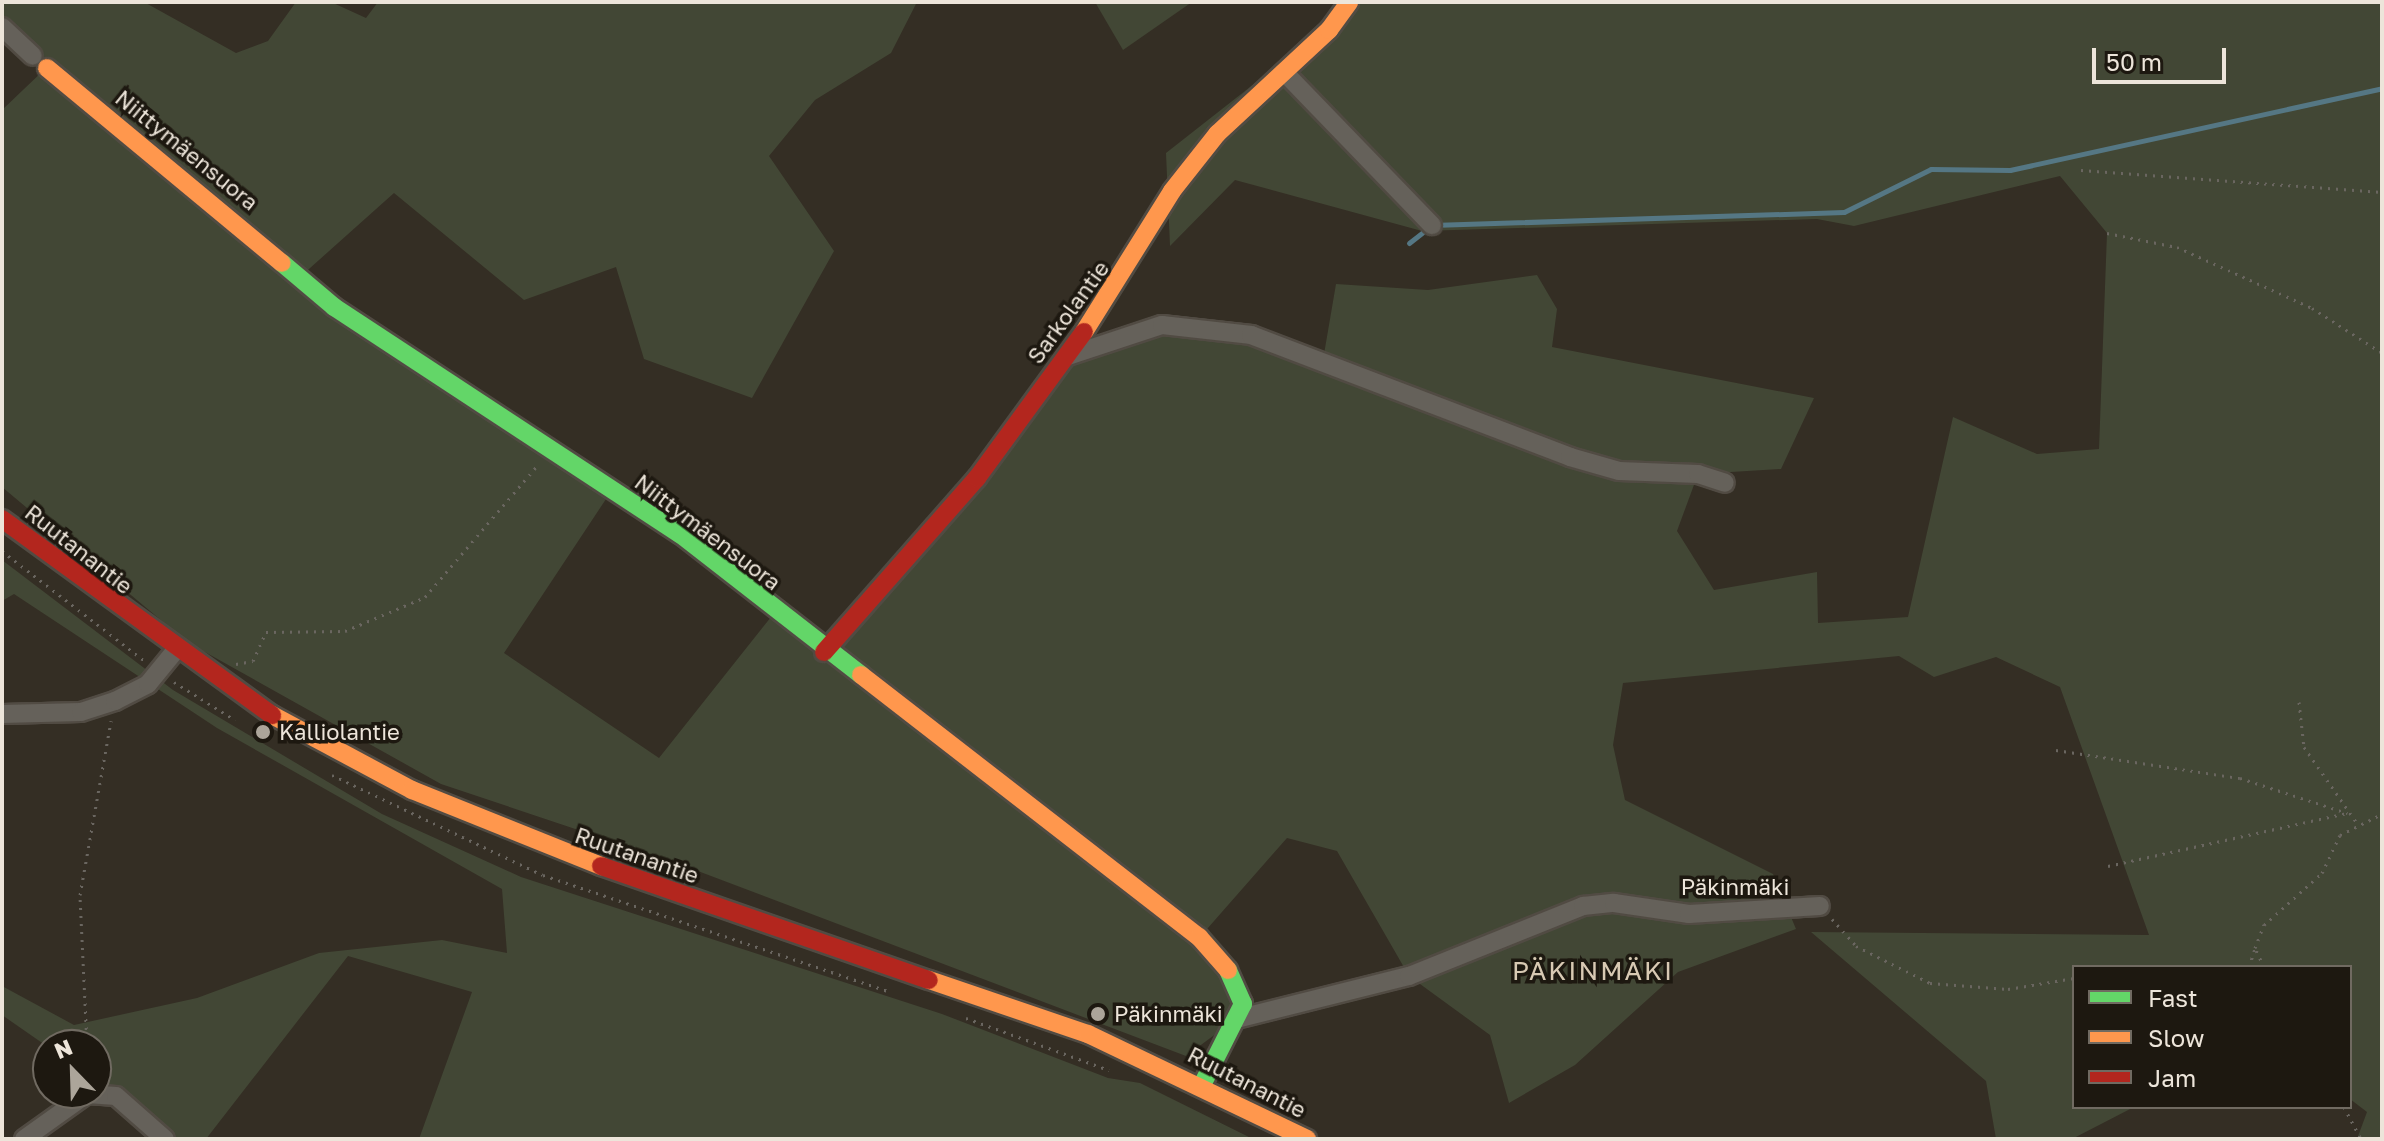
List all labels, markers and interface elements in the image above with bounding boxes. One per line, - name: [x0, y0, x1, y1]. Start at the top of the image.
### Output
- scale bar: [2096, 32, 2230, 82]
- text: 50 m: [2106, 47, 2162, 76]
- street label: Niittymäensuora: [110, 84, 264, 216]
- street label: Sarkolantie: [1022, 255, 1114, 369]
- street label: Niittymäensuora: [630, 469, 786, 595]
- street label: Ruutanantie: [20, 499, 138, 599]
- place label: Kalliolantie: [279, 719, 400, 745]
- marker: Kalliolantie: [254, 723, 272, 741]
- street label: Ruutanantie: [572, 822, 702, 888]
- street label: Päkinmäki: [1681, 874, 1789, 900]
- district label: PÄKINMÄKI: [1512, 955, 1674, 987]
- legend: [2072, 965, 2352, 1109]
- text: Fast: [2148, 983, 2198, 1012]
- place label: Päkinmäki: [1114, 1001, 1223, 1027]
- marker: Päkinmäki: [1089, 1005, 1107, 1023]
- text: Slow: [2148, 1023, 2204, 1052]
- north arrow: [32, 1029, 112, 1109]
- text: N: [50, 1033, 76, 1064]
- street label: Ruutanantie: [1183, 1041, 1311, 1123]
- text: Jam: [2148, 1063, 2196, 1092]

